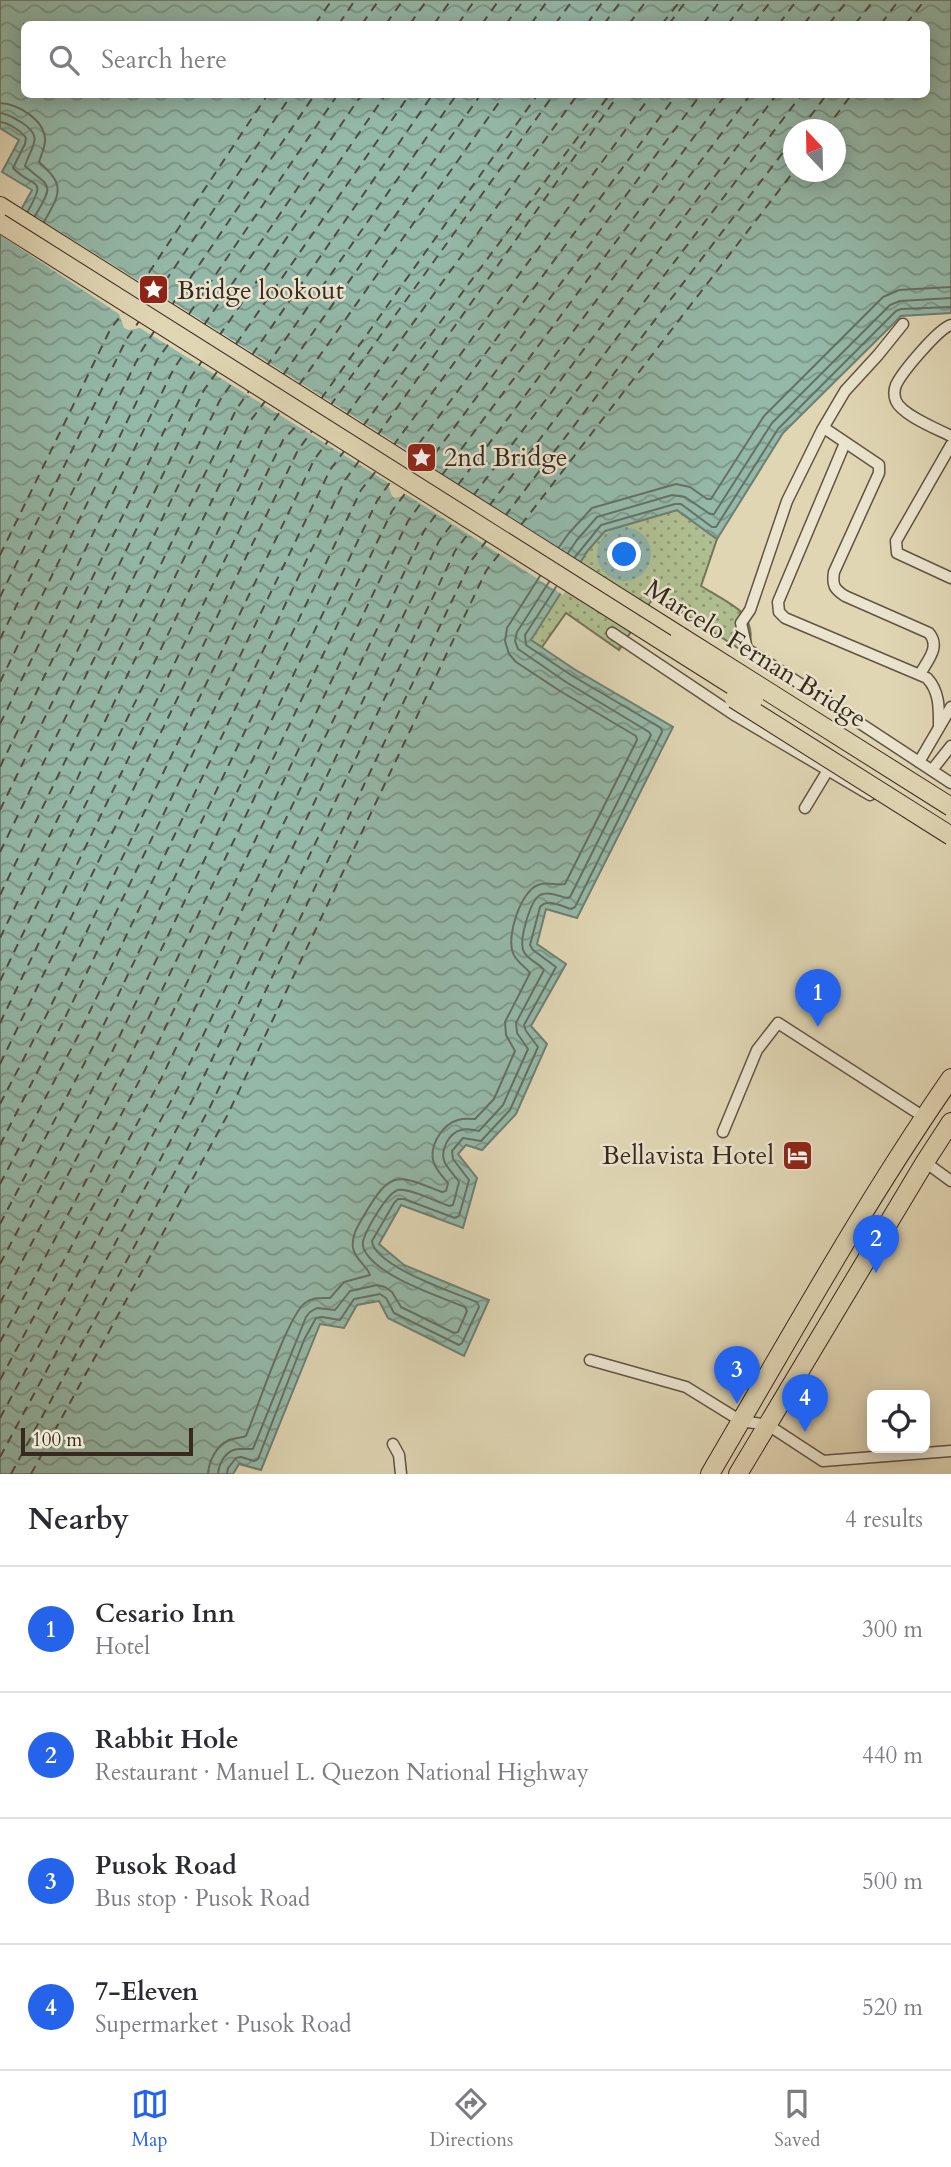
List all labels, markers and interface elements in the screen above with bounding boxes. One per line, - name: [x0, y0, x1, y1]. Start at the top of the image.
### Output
- search box: [21, 21, 930, 98]
- icon: search: [45, 41, 83, 79]
- text: Search here: [101, 42, 227, 77]
- north arrow: [783, 119, 846, 182]
- place icon: Bridge lookout: [137, 273, 171, 307]
- place label: Bridge lookout: [177, 273, 344, 308]
- place icon: 2nd Bridge: [404, 440, 438, 474]
- place label: 2nd Bridge: [444, 440, 568, 475]
- your location: [607, 537, 641, 571]
- street label: Marcelo Fernan Bridge: [638, 571, 873, 736]
- pin: 1: [795, 969, 841, 1027]
- place label: Bellavista Hotel: [602, 1138, 774, 1173]
- hotel icon: Bellavista Hotel: [780, 1138, 814, 1172]
- pin: 2: [853, 1215, 899, 1273]
- pin: 3: [714, 1346, 760, 1404]
- pin: 4: [782, 1374, 828, 1432]
- map controls: [867, 1390, 930, 1453]
- button: locate: [867, 1390, 930, 1453]
- scale bar: [21, 1425, 192, 1457]
- text: 100 m: [32, 1427, 82, 1453]
- text: Nearby: [28, 1499, 129, 1540]
- text: 4 results: [845, 1504, 923, 1535]
- text: Cesario Inn: [95, 1596, 235, 1631]
- text: 1: [45, 1614, 57, 1645]
- text: 300 m: [862, 1614, 923, 1645]
- text: Hotel: [95, 1631, 150, 1662]
- text: Rabbit Hole: [95, 1722, 239, 1757]
- text: 2: [45, 1740, 57, 1771]
- text: 440 m: [862, 1740, 923, 1771]
- text: Restaurant · Manuel L. Quezon National Highway: [95, 1757, 589, 1788]
- text: Pusok Road: [95, 1848, 237, 1883]
- text: 3: [45, 1866, 57, 1897]
- text: 500 m: [862, 1866, 923, 1897]
- text: Bus stop · Pusok Road: [95, 1883, 310, 1914]
- text: 7-Eleven: [95, 1974, 199, 2009]
- text: 4: [45, 1992, 57, 2023]
- text: 520 m: [862, 1992, 923, 2023]
- text: Supermarket · Pusok Road: [95, 2009, 352, 2040]
- tab: Map: [131, 2085, 169, 2153]
- tab: Directions: [430, 2085, 513, 2153]
- tab: Saved: [774, 2085, 820, 2153]

